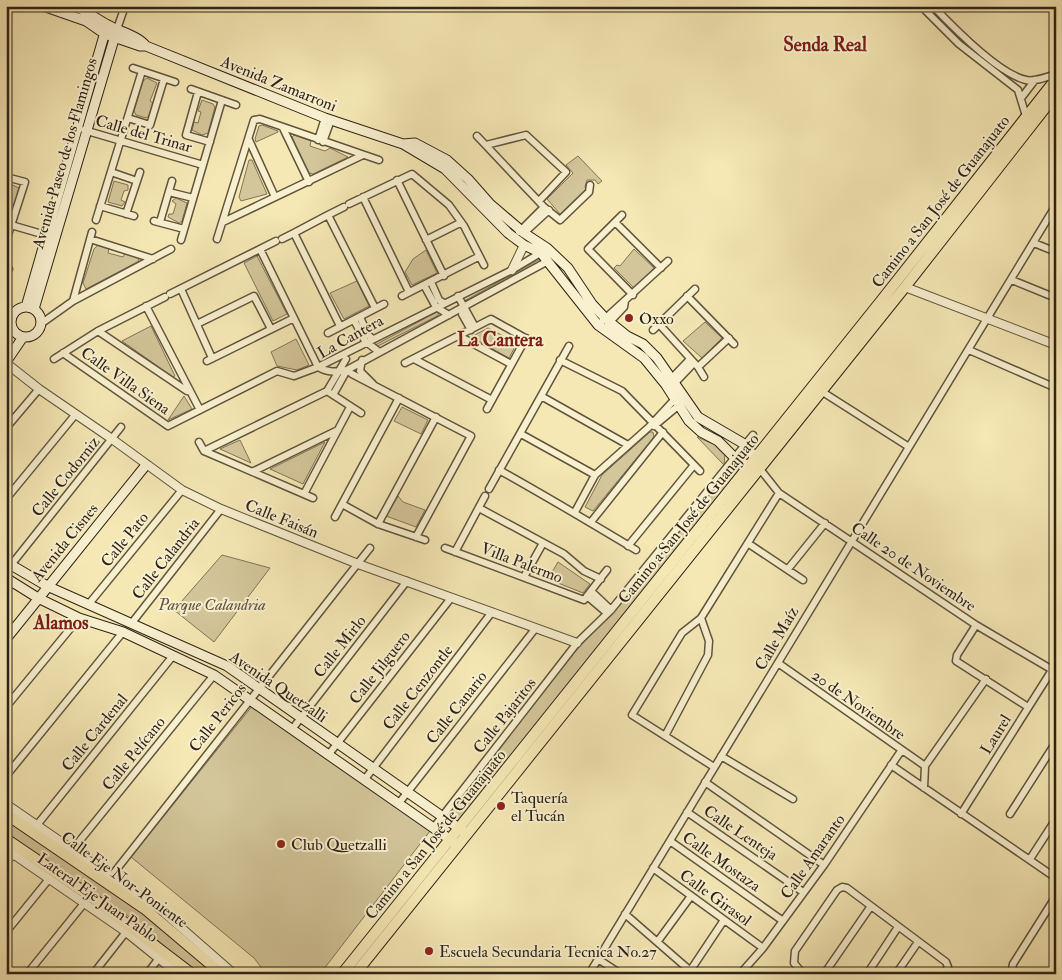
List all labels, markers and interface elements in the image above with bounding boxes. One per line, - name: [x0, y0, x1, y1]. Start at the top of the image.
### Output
- district label: Senda Real: [783, 33, 867, 57]
- street label: Avenida Zamarroni: [217, 51, 339, 116]
- street label: Avenida Paseo de los Flamingos: [28, 56, 102, 252]
- street label: Calle del Trinar: [93, 111, 194, 157]
- street label: Camino a San José de Guanajuato: [867, 111, 1015, 292]
- place label: Oxxo: [639, 309, 674, 329]
- street label: La Cantera: [314, 310, 387, 363]
- marker: Oxxo: [623, 312, 635, 324]
- district label: La Cantera: [457, 328, 544, 352]
- street label: Calle Villa Siena: [77, 343, 174, 419]
- street label: Camino a San José de Guanajuato: [614, 429, 765, 608]
- street label: Calle Codorniz: [27, 432, 104, 521]
- street label: Calle Faisán: [242, 495, 321, 543]
- street label: Avenida Cisnes: [26, 499, 103, 587]
- street label: Calle Pato: [97, 508, 153, 571]
- street label: Calle Calandria: [128, 513, 204, 603]
- street label: Calle 20 de Noviembre: [847, 518, 980, 616]
- street label: Villa Palermo: [478, 538, 566, 588]
- park label: Parque Calandria: [157, 595, 266, 615]
- street label: Calle Maíz: [751, 603, 803, 674]
- district label: Alamos: [32, 611, 89, 635]
- street label: Calle Mirlo: [309, 611, 371, 682]
- street label: Calle Jilguero: [345, 627, 416, 709]
- street label: Calle Cenzontle: [378, 641, 457, 734]
- street label: Avenida Quetzalli: [225, 646, 331, 727]
- street label: 20 de Noviembre: [808, 665, 909, 745]
- street label: Calle Canario: [422, 667, 492, 748]
- street label: Calle Pajaritos: [469, 674, 541, 758]
- street label: Calle Pericos: [185, 679, 251, 756]
- street label: Calle Cardenal: [57, 690, 132, 775]
- street label: Laurel: [976, 711, 1016, 758]
- street label: Calle Pelícano: [98, 712, 170, 795]
- street label: Camino a San José de Guanajuato: [361, 745, 512, 924]
- place label: Taquería el Tucán: [511, 788, 568, 826]
- marker: Taquería el Tucán: [495, 800, 507, 812]
- street label: Calle Lenteja: [700, 801, 782, 865]
- street label: Calle Amaranto: [776, 810, 850, 903]
- street label: Calle Eje Nor-Poniente: [57, 827, 192, 933]
- street label: Calle Mostaza: [678, 828, 765, 896]
- place label: Club Quetzalli: [291, 835, 387, 855]
- marker: Club Quetzalli: [275, 838, 287, 850]
- street label: Lateral Eje Juan Pablo: [33, 849, 162, 948]
- street label: Calle Girasol: [676, 865, 755, 931]
- place label: Escuela Secundaria Tecnica No.27: [439, 942, 657, 962]
- marker: Escuela Secundaria Tecnica No.27: [423, 945, 435, 957]

